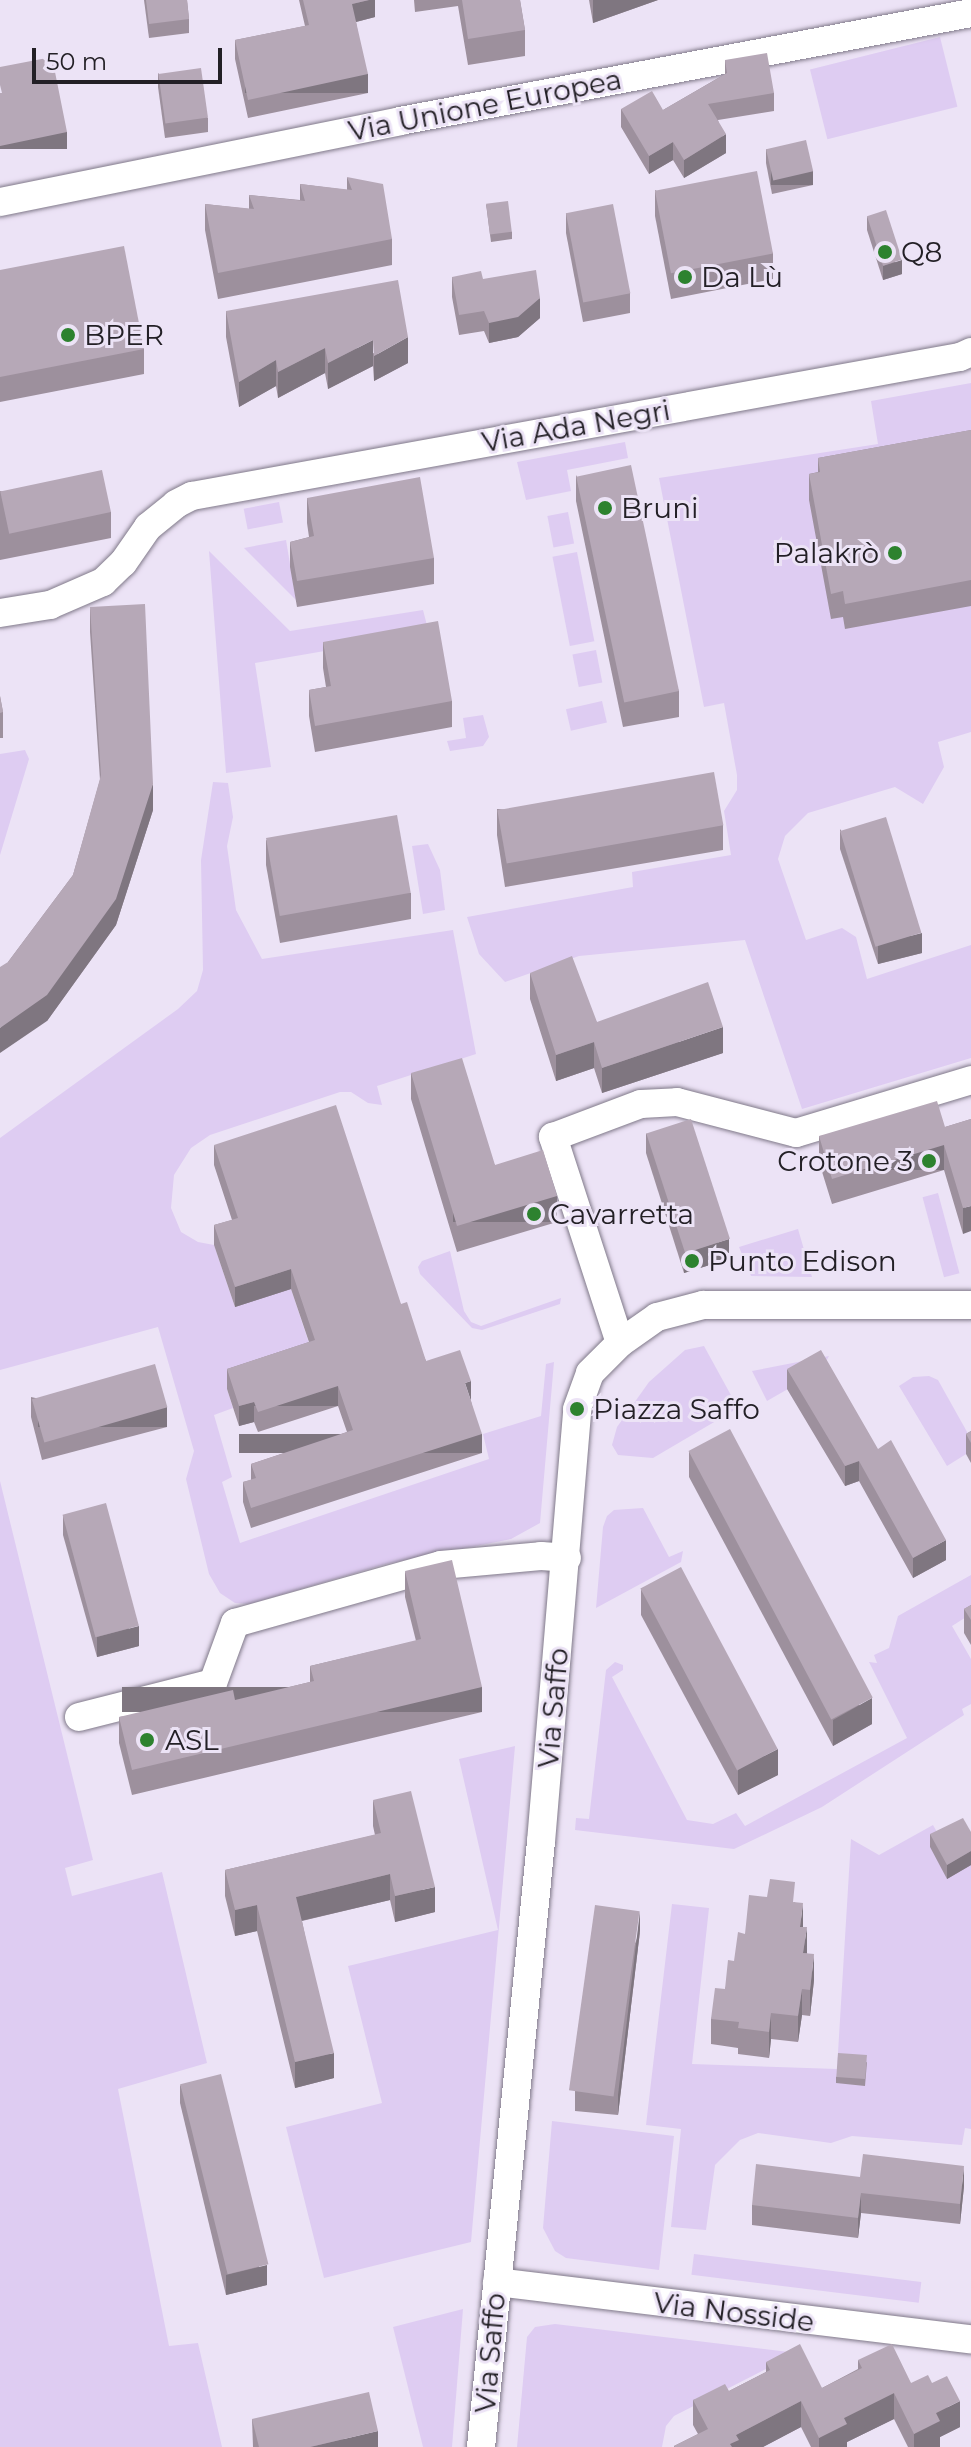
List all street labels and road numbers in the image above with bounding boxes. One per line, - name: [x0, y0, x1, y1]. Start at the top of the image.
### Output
- street label: Via Unione Europea: [346, 62, 624, 148]
- street label: Via Ada Negri: [479, 393, 673, 459]
- street label: Via Saffo: [531, 1646, 575, 1770]
- street label: Via Nosside: [652, 2285, 816, 2339]
- street label: Via Saffo: [468, 2291, 512, 2415]

